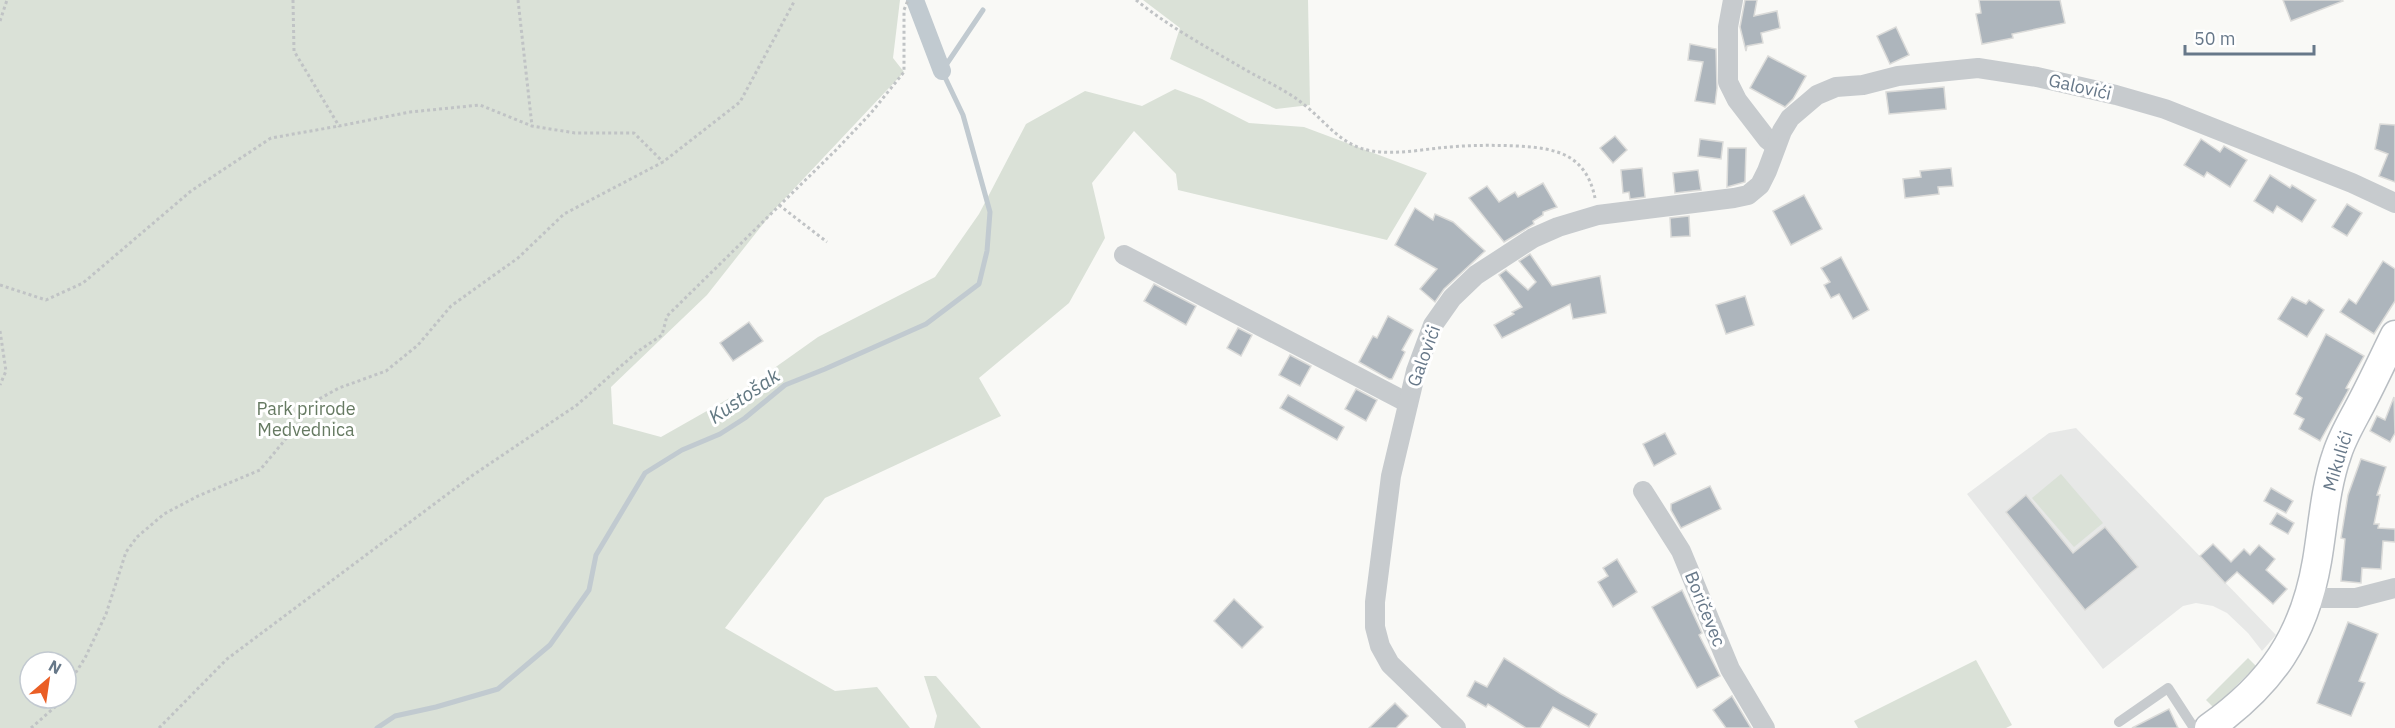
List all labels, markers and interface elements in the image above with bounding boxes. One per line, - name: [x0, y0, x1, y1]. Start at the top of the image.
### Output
- scale bar: [2185, 18, 2314, 56]
- text: 50 m: [2194, 27, 2236, 50]
- street label: Galovići: [2046, 68, 2114, 105]
- street label: Galovići: [1402, 322, 1445, 390]
- water label: Kustošak: [703, 361, 785, 429]
- park label: Park prirode Medvednica: [256, 397, 356, 441]
- street label: Mikulići: [2318, 428, 2358, 494]
- street label: Boričevec: [1680, 568, 1731, 650]
- north arrow: [18, 650, 78, 710]
- text: N: [45, 655, 65, 678]

